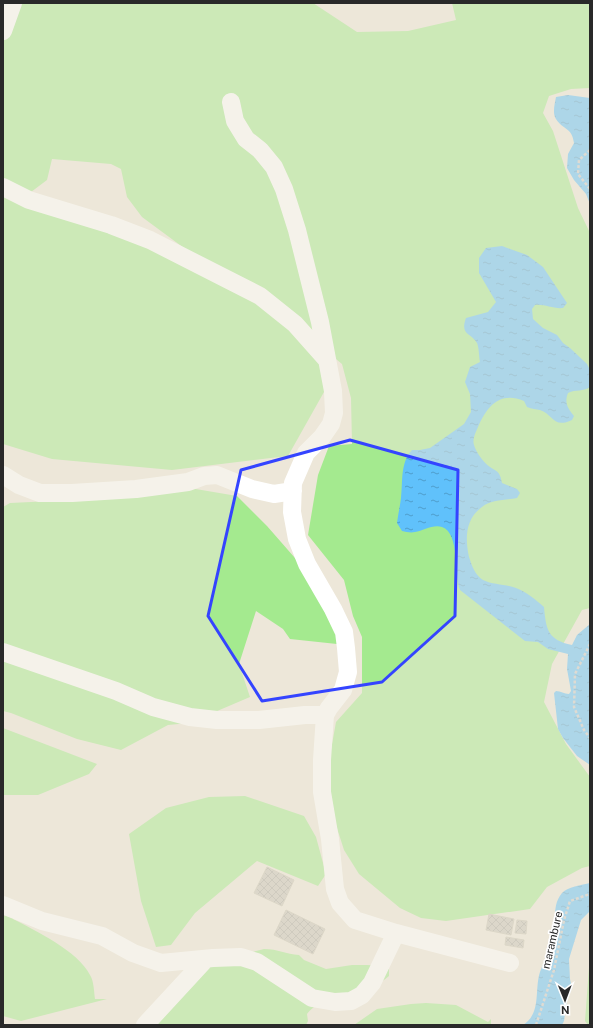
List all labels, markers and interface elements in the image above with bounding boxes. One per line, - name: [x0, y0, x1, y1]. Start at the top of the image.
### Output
- street label: marambure: [540, 910, 564, 970]
- north arrow: [545, 980, 585, 1020]
- text: N: [561, 1004, 570, 1016]

